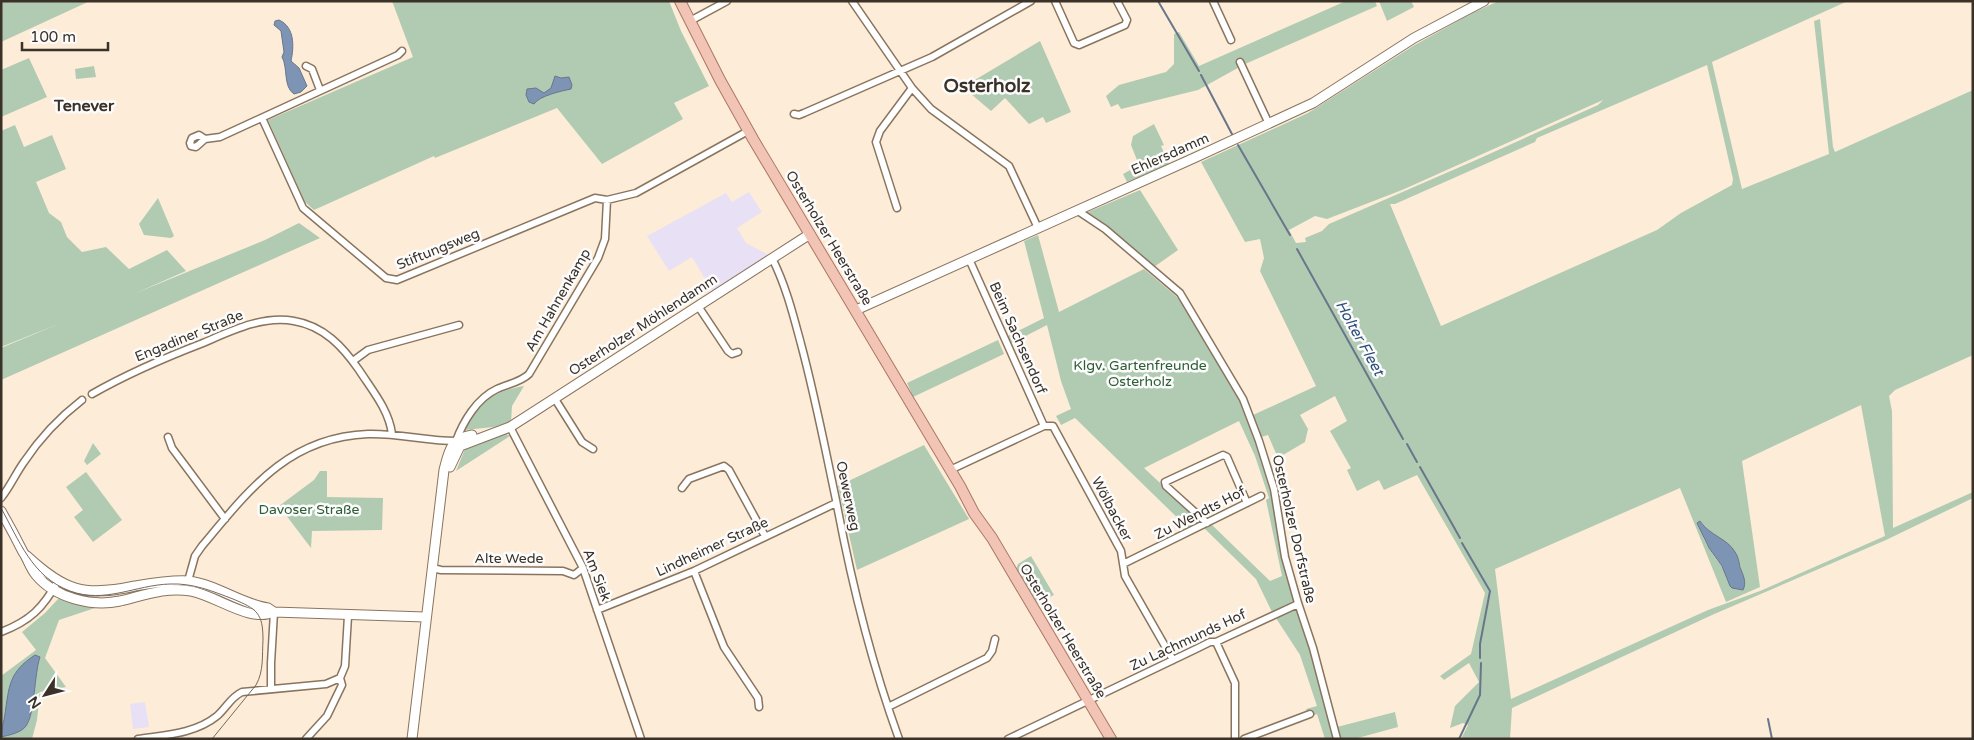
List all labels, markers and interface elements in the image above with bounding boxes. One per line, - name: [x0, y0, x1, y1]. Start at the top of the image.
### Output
- scale bar: [22, 20, 109, 52]
- text: 100 m: [30, 28, 76, 46]
- district label: Osterholz: [944, 75, 1031, 97]
- district label: Tenever: [53, 96, 115, 116]
- street label: Ehlersdamm: [1128, 129, 1212, 179]
- street label: Osterholzer Heerstraße: [782, 168, 876, 309]
- street label: Stiftungsweg: [394, 225, 482, 273]
- street label: Am Hahnenkamp: [522, 245, 594, 354]
- street label: Osterholzer Möhlendamm: [566, 271, 720, 379]
- street label: Beim Sachsendorf: [986, 279, 1051, 397]
- water label: Holter Fleet: [1332, 297, 1389, 381]
- street label: Engadiner Straße: [132, 307, 246, 365]
- park label: Klgv. Gartenfreunde Osterholz: [1073, 357, 1207, 390]
- street label: Osterholzer Dorfstraße: [1269, 453, 1319, 605]
- street label: Oewerweg: [832, 460, 864, 532]
- street label: Wölbacker: [1088, 474, 1136, 545]
- street label: Zu Wendts Hof: [1152, 482, 1249, 543]
- park label: Davoser Straße: [259, 501, 360, 518]
- street label: Lindheimer Straße: [653, 513, 771, 580]
- street label: Am Siek: [579, 547, 615, 604]
- street label: Alte Wede: [475, 550, 544, 567]
- street label: Osterholzer Heerstraße: [1016, 561, 1110, 702]
- street label: Zu Lachmunds Hof: [1127, 605, 1249, 674]
- north arrow: [20, 670, 70, 720]
- text: N: [25, 693, 45, 712]

